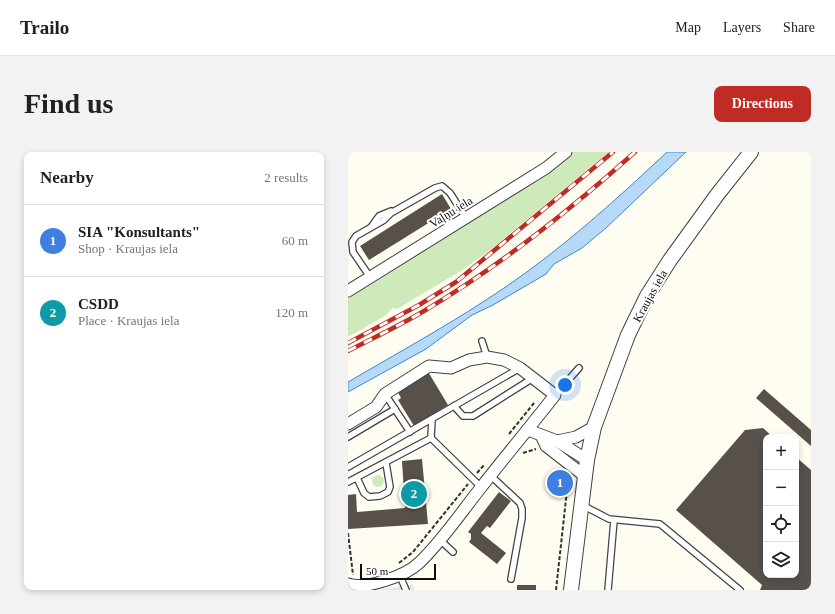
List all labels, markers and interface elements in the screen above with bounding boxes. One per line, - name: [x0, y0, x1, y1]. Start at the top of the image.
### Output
- text: Trailo: [20, 17, 69, 38]
- text: Map: [675, 20, 701, 35]
- text: Layers: [723, 20, 761, 35]
- text: Share: [783, 20, 815, 35]
- button: Directions: [714, 86, 811, 122]
- text: Find us: [24, 88, 114, 119]
- text: Nearby: [40, 168, 94, 187]
- text: 2 results: [264, 170, 308, 185]
- street label: Vaļņu iela: [427, 193, 476, 231]
- text: SIA "Konsultants": [78, 224, 200, 240]
- text: 1: [50, 233, 56, 248]
- text: 60 m: [282, 233, 308, 248]
- text: Shop · Kraujas iela: [78, 241, 178, 256]
- street label: Kraujas iela: [630, 267, 670, 325]
- text: CSDD: [78, 296, 119, 312]
- text: 2: [50, 305, 56, 320]
- text: 120 m: [275, 305, 308, 320]
- text: Place · Kraujas iela: [78, 313, 179, 328]
- your location: [555, 375, 575, 395]
- map controls: [763, 434, 799, 578]
- button: +: [763, 434, 799, 470]
- pin: 1: [547, 468, 573, 498]
- button: −: [763, 470, 799, 506]
- pin: 2: [401, 479, 427, 509]
- button: locate: [763, 506, 799, 542]
- button: layers: [763, 542, 799, 578]
- scale bar: [360, 562, 436, 581]
- text: 50 m: [366, 565, 388, 577]

